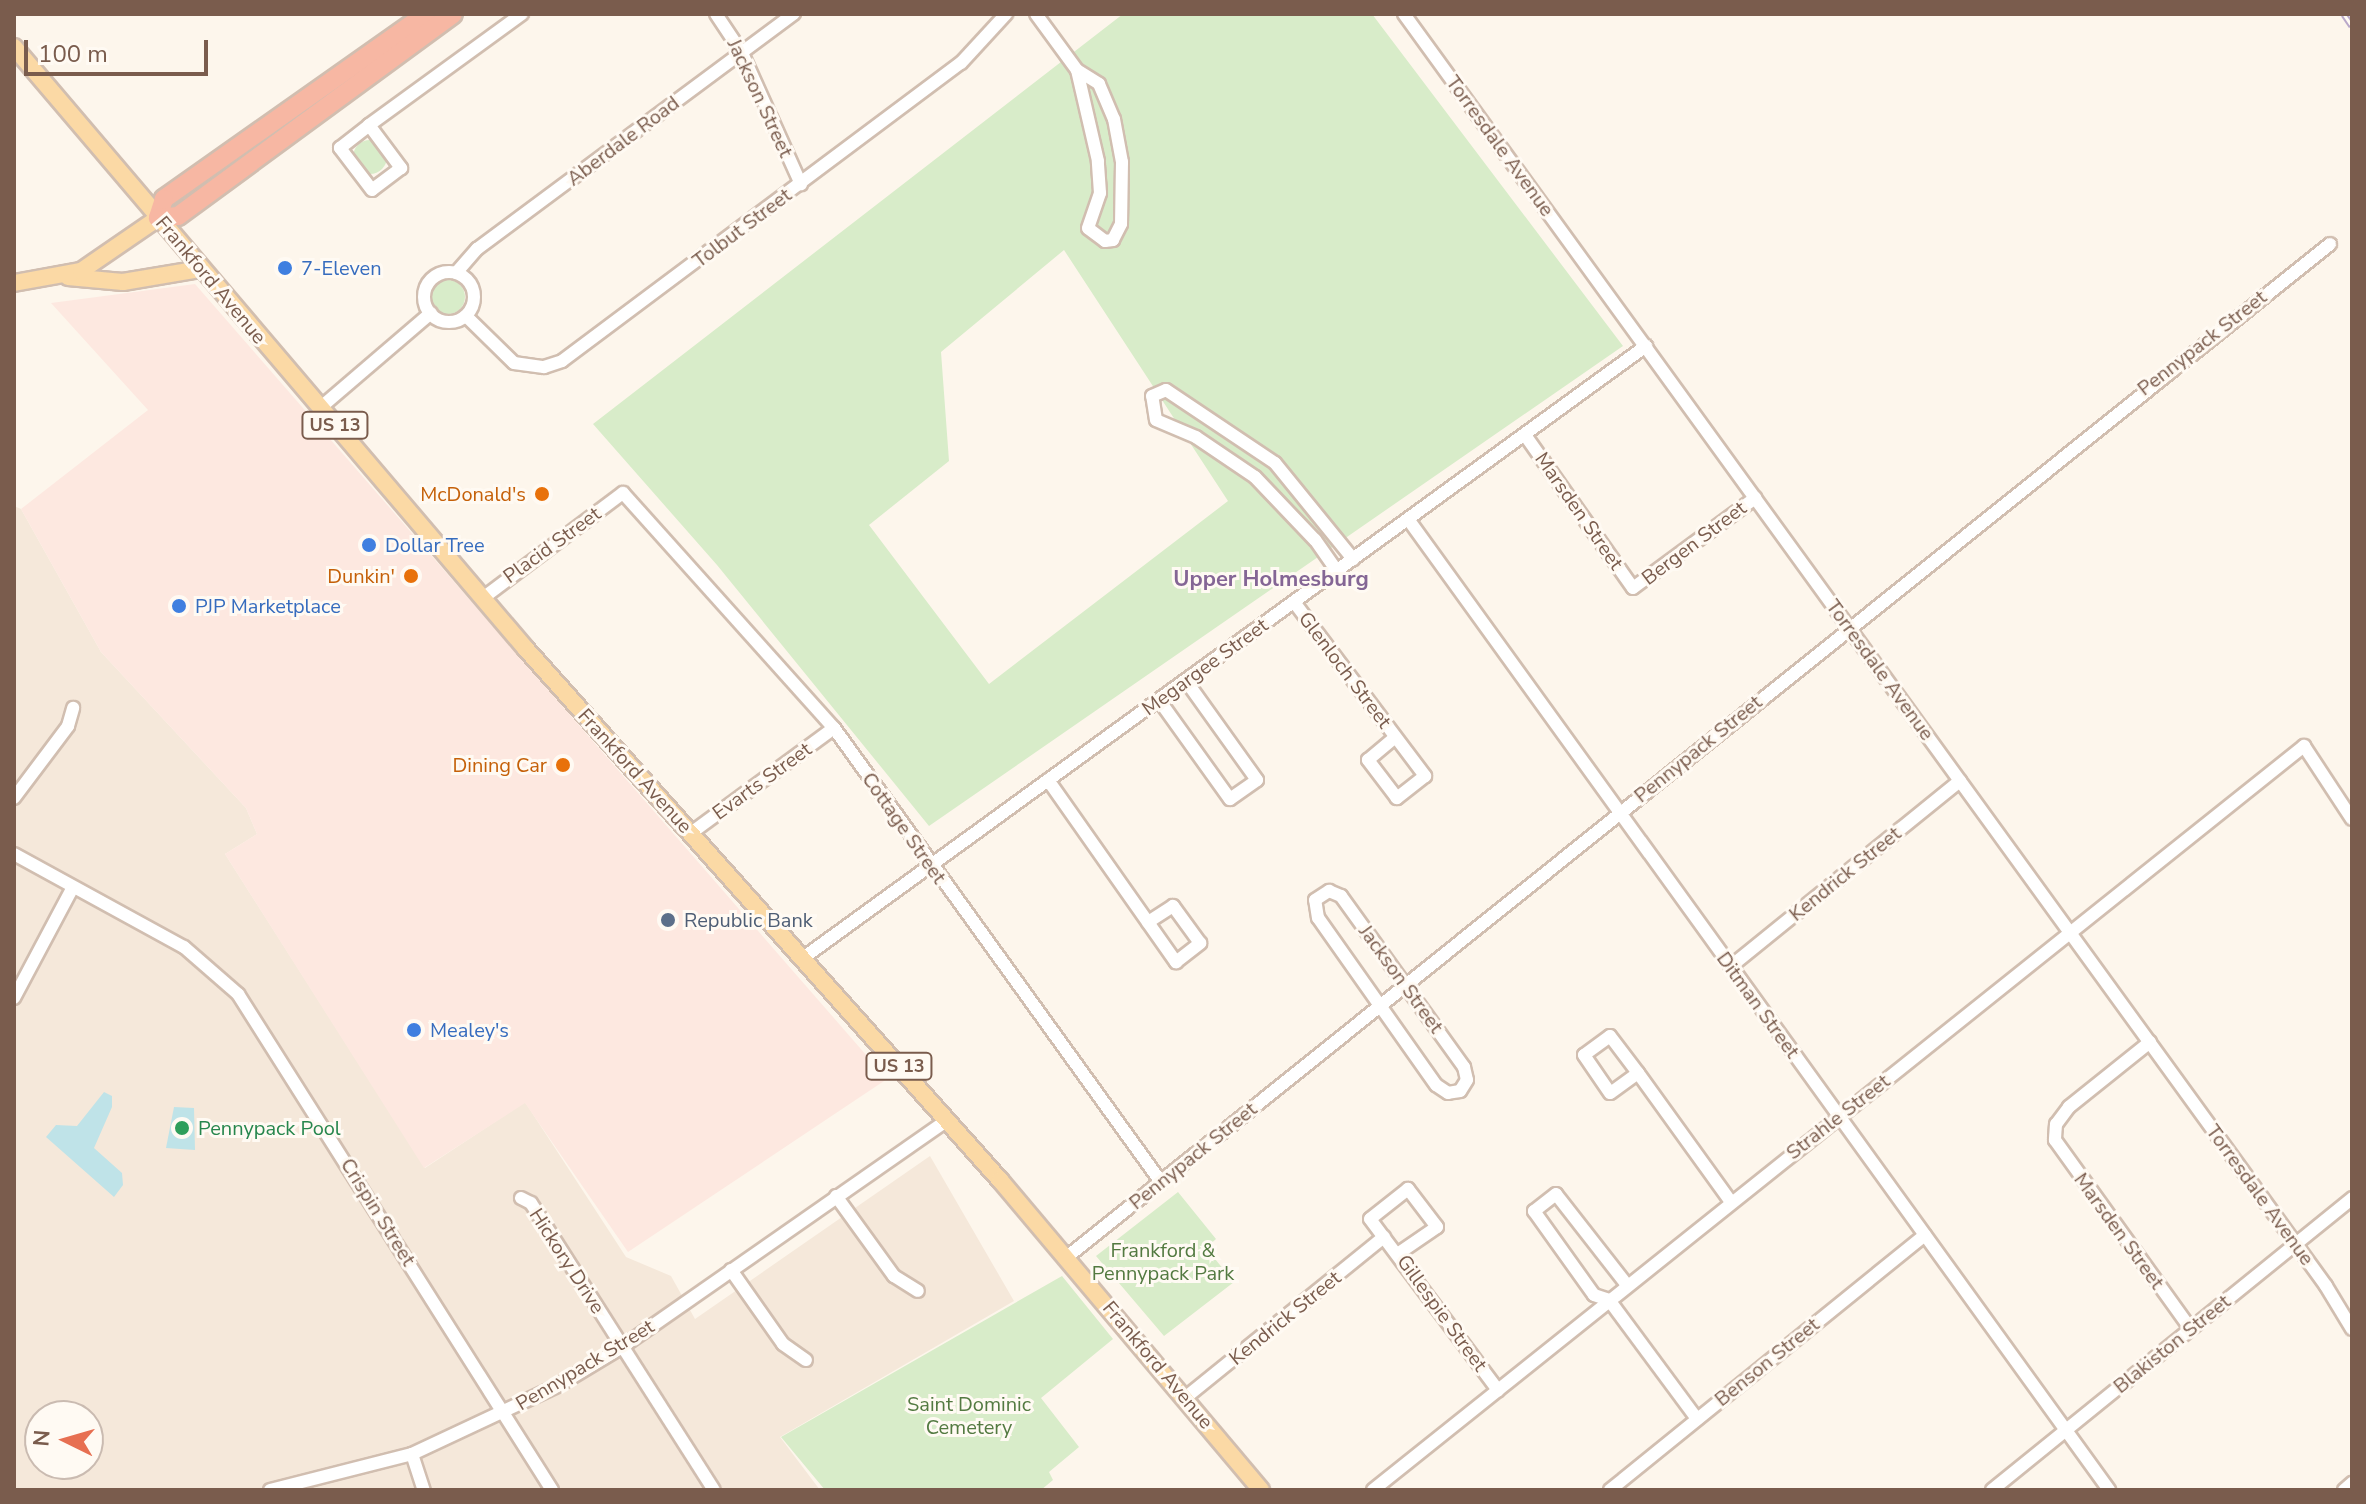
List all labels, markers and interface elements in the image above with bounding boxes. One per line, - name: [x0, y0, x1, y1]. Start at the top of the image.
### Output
- scale bar: [28, 24, 212, 74]
- street label: Jackson Street: [722, 35, 798, 161]
- text: 100 m: [38, 38, 108, 70]
- street label: Torresdale Avenue: [1441, 71, 1559, 221]
- street label: Aberdale Road: [562, 91, 684, 191]
- street label: Tolbut Street: [688, 183, 796, 273]
- street label: Frankford Avenue: [151, 211, 271, 349]
- place label: 7-Eleven: [301, 256, 382, 280]
- marker: 7-Eleven: [276, 259, 294, 277]
- street label: Pennypack Street: [2133, 285, 2271, 401]
- road number: US 13: [301, 411, 369, 439]
- street label: Marsden Street: [1530, 448, 1628, 574]
- place label: McDonald's: [420, 482, 526, 506]
- marker: McDonald's: [533, 485, 551, 503]
- street label: Bergen Street: [1637, 496, 1751, 590]
- street label: Placid Street: [499, 502, 605, 588]
- place label: Dollar Tree: [385, 533, 485, 557]
- marker: Dollar Tree: [360, 536, 378, 554]
- place label: Dunkin': [327, 564, 395, 588]
- marker: Dunkin': [402, 567, 420, 585]
- district label: Upper Holmesburg: [1173, 567, 1369, 593]
- place label: PJP Marketplace: [195, 594, 341, 618]
- street label: Torresdale Avenue: [1821, 595, 1939, 745]
- marker: PJP Marketplace: [170, 597, 188, 615]
- street label: Glenloch Street: [1293, 607, 1397, 733]
- street label: Megargee Street: [1137, 613, 1273, 721]
- street label: Pennypack Street: [1629, 690, 1767, 808]
- street label: Frankford Avenue: [573, 704, 697, 838]
- street label: Evarts Street: [708, 737, 816, 825]
- place label: Dining Car: [452, 753, 547, 777]
- marker: Dining Car: [554, 756, 572, 774]
- street label: Cottage Street: [857, 768, 951, 888]
- street label: Kendrick Street: [1784, 822, 1906, 926]
- place label: Republic Bank: [684, 908, 813, 932]
- marker: Republic Bank: [659, 911, 677, 929]
- street label: Jackson Street: [1354, 920, 1448, 1038]
- street label: Ditman Street: [1711, 947, 1805, 1063]
- place label: Mealey's: [430, 1018, 509, 1042]
- marker: Mealey's: [405, 1021, 423, 1039]
- road number: US 13: [865, 1052, 933, 1080]
- street label: Strahle Street: [1782, 1069, 1894, 1165]
- street label: Pennypack Street: [1124, 1097, 1262, 1215]
- place label: Pennypack Pool: [198, 1116, 341, 1140]
- marker: Pennypack Pool: [173, 1119, 191, 1137]
- street label: Torresdale Avenue: [2201, 1120, 2319, 1270]
- street label: Crispin Street: [335, 1154, 421, 1270]
- street label: Marsden Street: [2069, 1168, 2169, 1294]
- street label: Hickory Drive: [524, 1204, 610, 1318]
- park label: Frankford & Pennypack Park: [1092, 1238, 1234, 1285]
- street label: Gillespie Street: [1392, 1250, 1492, 1376]
- street label: Kendrick Street: [1224, 1266, 1346, 1370]
- street label: Blakiston Street: [2109, 1290, 2235, 1398]
- street label: Frankford Avenue: [1098, 1296, 1218, 1434]
- street label: Benson Street: [1710, 1313, 1824, 1411]
- street label: Pennypack Street: [512, 1314, 658, 1416]
- park label: Saint Dominic Cemetery: [907, 1392, 1031, 1439]
- north arrow: [24, 1400, 104, 1480]
- text: N: [26, 1429, 58, 1448]

